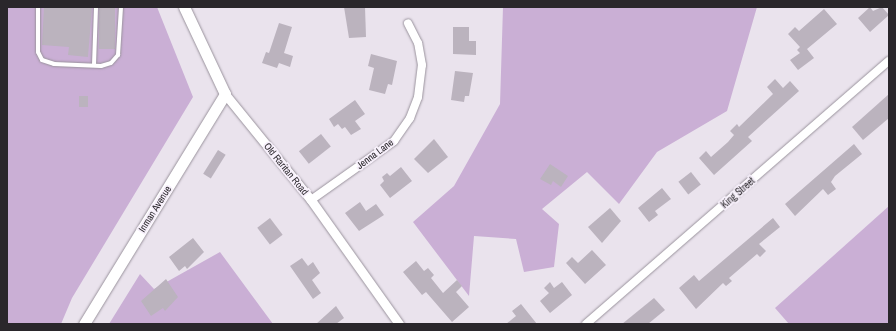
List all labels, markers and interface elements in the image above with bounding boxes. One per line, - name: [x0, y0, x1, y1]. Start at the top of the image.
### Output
- street label: Jenna Lane: [354, 136, 396, 172]
- street label: Old Raritan Road: [261, 140, 311, 198]
- street label: King Street: [719, 175, 757, 211]
- street label: Inman Avenue: [136, 183, 174, 235]

